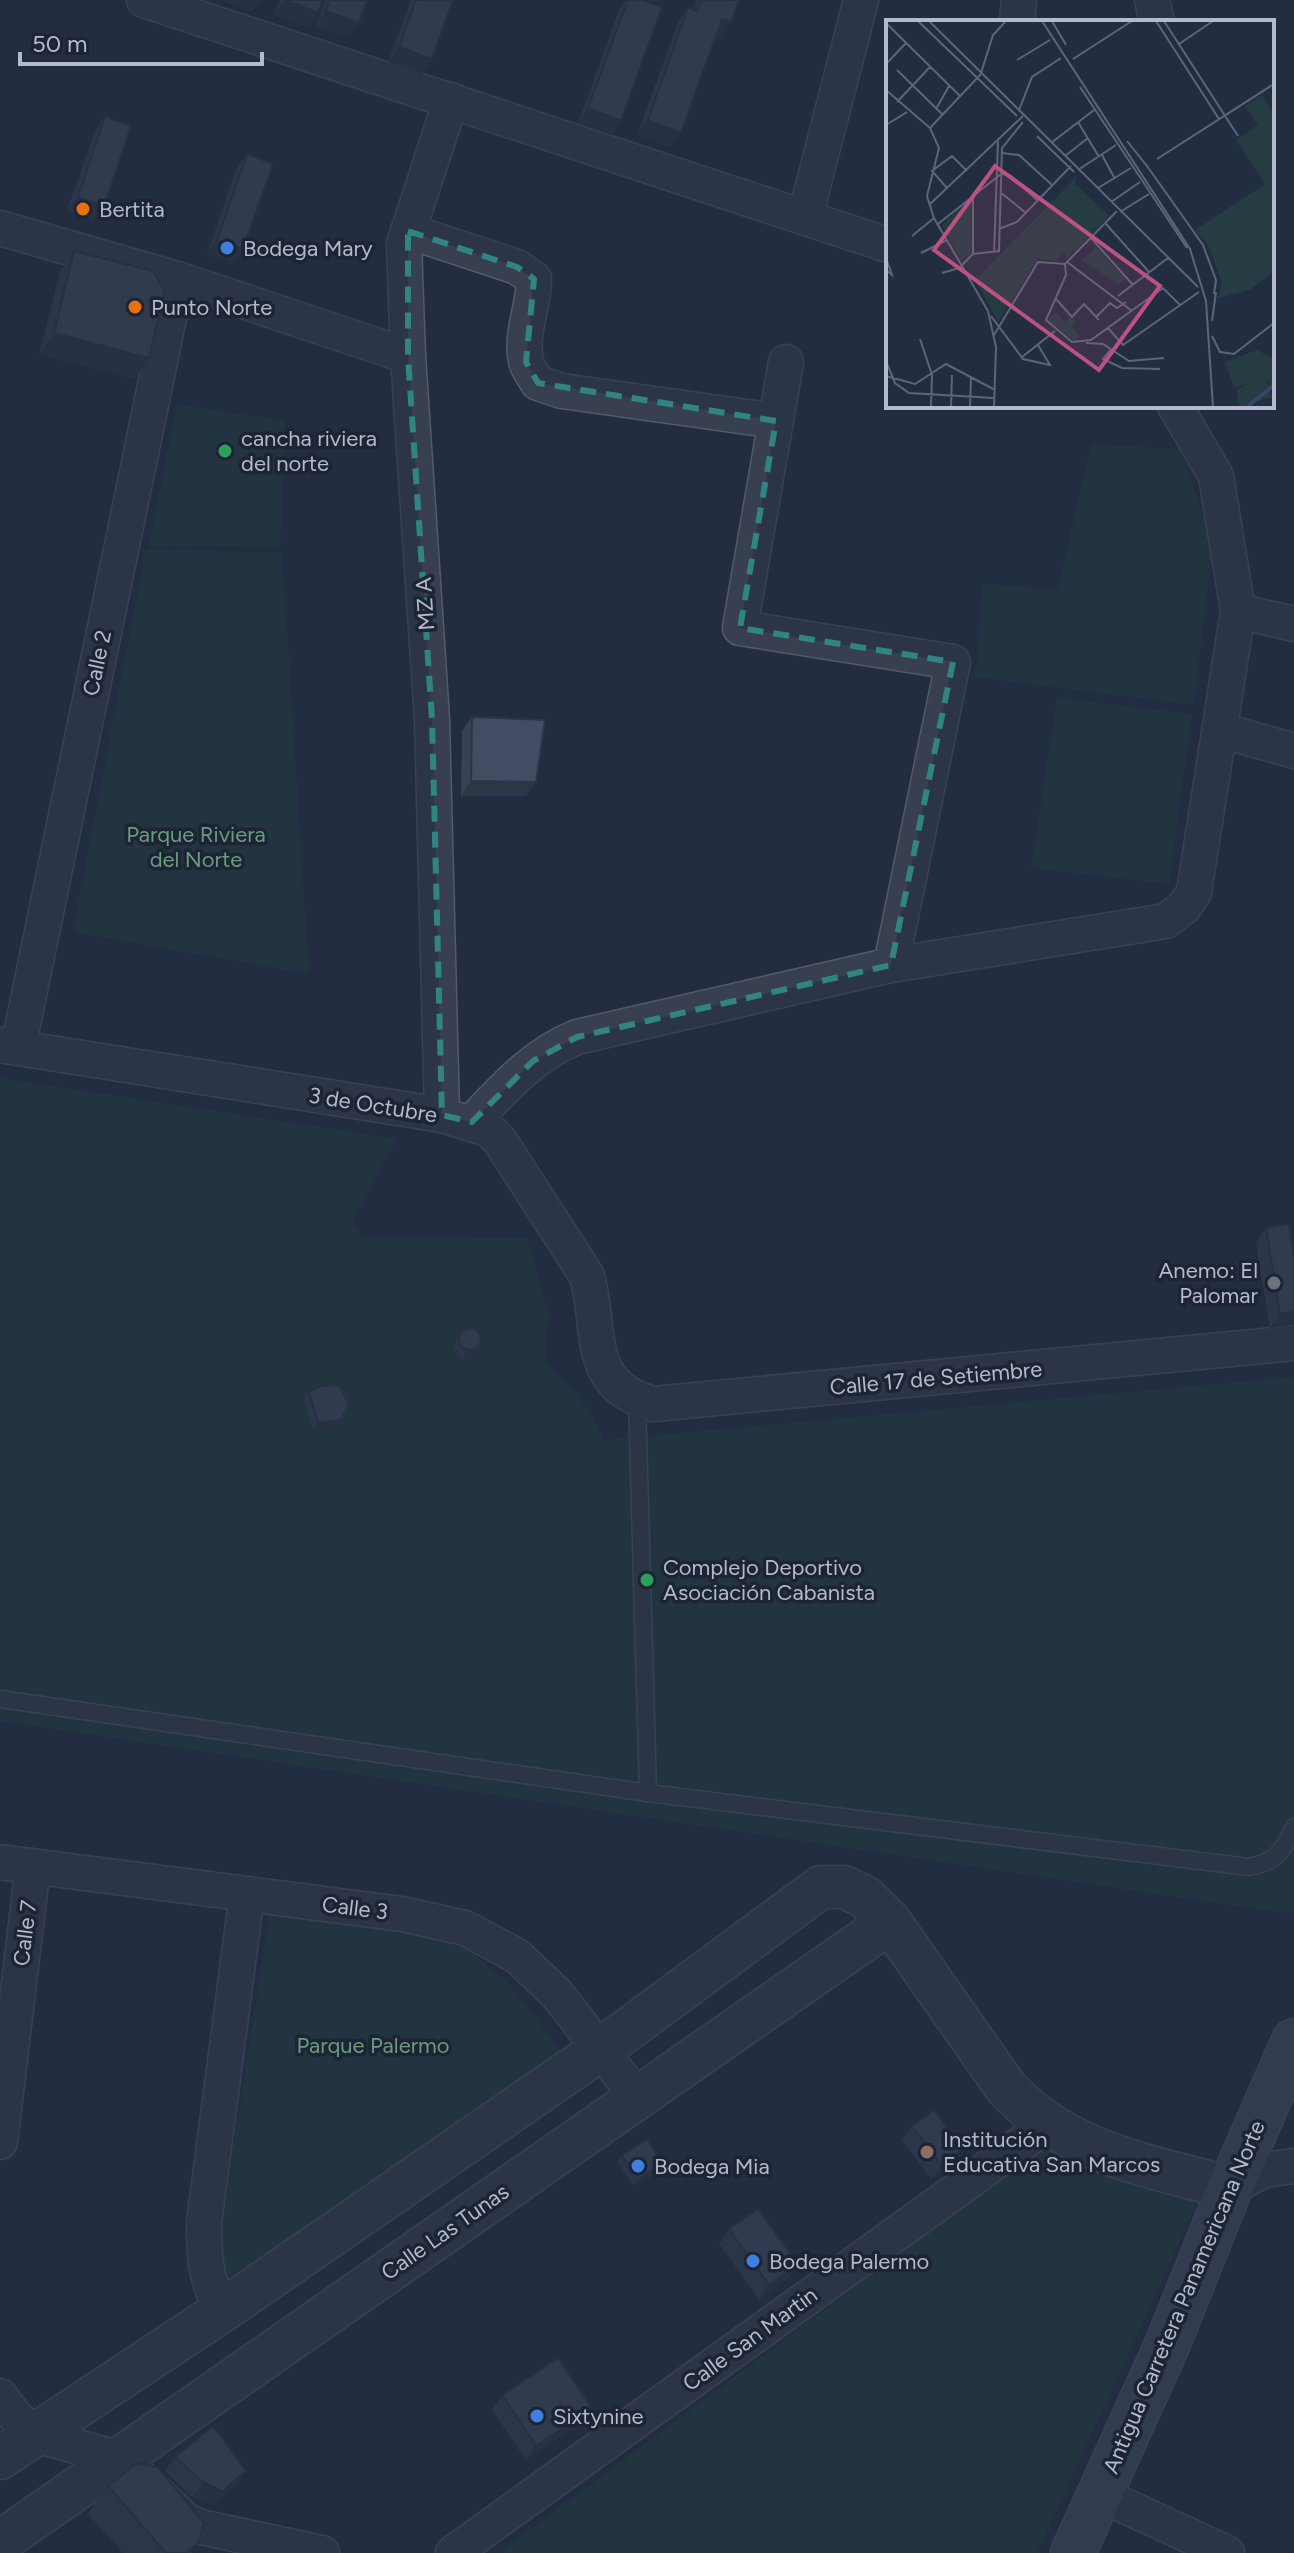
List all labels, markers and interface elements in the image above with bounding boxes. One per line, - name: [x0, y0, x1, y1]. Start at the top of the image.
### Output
- scale bar: [20, 16, 262, 66]
- inset map: [886, 20, 1274, 408]
- text: 50 m: [32, 29, 88, 58]
- place label: Bertita: [99, 196, 165, 223]
- marker: Bertita: [74, 200, 92, 218]
- place label: Bodega Mary: [243, 235, 373, 262]
- marker: Bodega Mary: [218, 239, 236, 257]
- place label: Punto Norte: [151, 294, 272, 321]
- marker: Punto Norte: [126, 298, 144, 316]
- place label: cancha riviera del norte: [241, 425, 377, 477]
- marker: cancha riviera del norte: [216, 442, 234, 460]
- street label: MZ A: [410, 576, 440, 631]
- street label: Calle 2: [77, 628, 117, 698]
- park label: Parque Riviera del Norte: [126, 821, 266, 873]
- street label: 3 de Octubre: [307, 1082, 439, 1128]
- place label: Anemo: El Palomar: [1158, 1257, 1259, 1309]
- marker: Anemo: El Palomar: [1265, 1274, 1283, 1292]
- street label: Calle 17 de Setiembre: [829, 1355, 1043, 1401]
- place label: Complejo Deportivo Asociación Cabanista: [663, 1554, 875, 1606]
- marker: Complejo Deportivo Asociación Cabanista: [638, 1571, 656, 1589]
- street label: Calle 3: [321, 1891, 389, 1925]
- street label: Calle 7: [8, 1898, 42, 1967]
- park label: Parque Palermo: [296, 2032, 450, 2059]
- street label: Antigua Carretera Panamericana Norte: [1097, 2116, 1271, 2478]
- place label: Institución Educativa San Marcos: [943, 2126, 1160, 2178]
- marker: Institución Educativa San Marcos: [918, 2143, 936, 2161]
- place label: Bodega Mia: [654, 2153, 770, 2180]
- marker: Bodega Mia: [629, 2157, 647, 2175]
- street label: Calle Las Tunas: [376, 2178, 514, 2286]
- place label: Bodega Palermo: [769, 2248, 929, 2275]
- marker: Bodega Palermo: [744, 2252, 762, 2270]
- street label: Calle San Martin: [677, 2281, 823, 2397]
- place label: Sixtynine: [553, 2403, 644, 2430]
- marker: Sixtynine: [528, 2407, 546, 2425]

